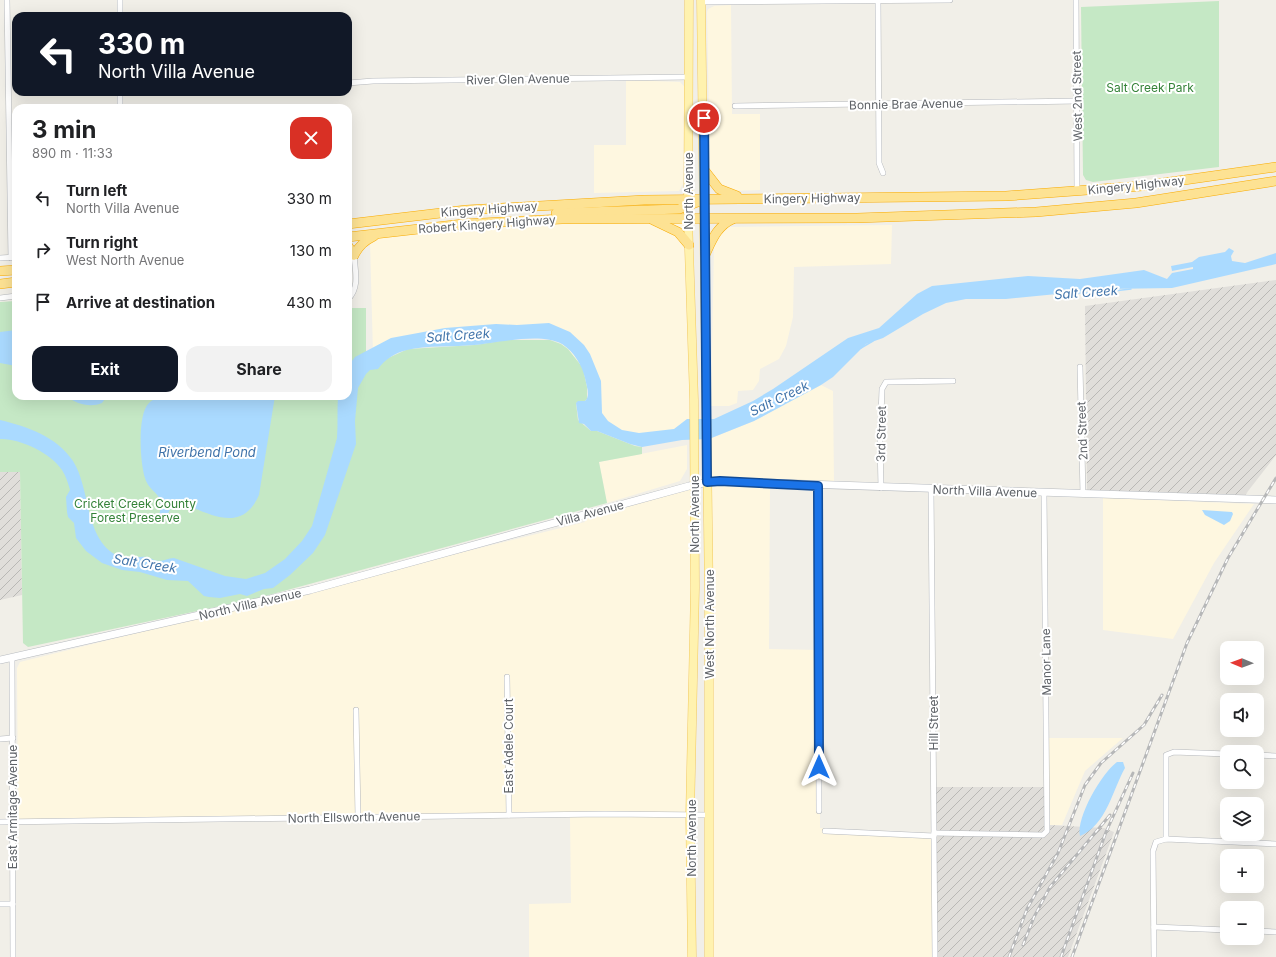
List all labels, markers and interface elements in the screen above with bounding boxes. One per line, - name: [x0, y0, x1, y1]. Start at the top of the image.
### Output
- text: 330 m: [98, 27, 185, 61]
- icon: left: [32, 28, 84, 80]
- street label: West 2nd Street: [1069, 50, 1085, 142]
- text: North Villa Avenue: [98, 61, 255, 82]
- street label: River Glen Avenue: [466, 71, 570, 87]
- park label: Salt Creek Park: [1106, 80, 1194, 95]
- street label: Bonnie Brae Avenue: [849, 96, 963, 112]
- pin: [687, 101, 721, 135]
- icon: arrive: [693, 107, 715, 129]
- text: 3 min: [32, 115, 97, 144]
- button: close: [290, 117, 332, 159]
- text: 890 m · 11:33: [32, 145, 113, 161]
- street label: North Avenue: [681, 152, 696, 230]
- street label: Kingery Highway: [1087, 172, 1185, 198]
- text: Turn left: [66, 181, 127, 200]
- icon: left: [32, 187, 54, 209]
- text: 330 m: [287, 189, 332, 208]
- street label: Kingery Highway: [763, 190, 861, 206]
- street label: Kingery Highway: [440, 198, 538, 220]
- text: North Villa Avenue: [66, 200, 179, 216]
- street label: Robert Kingery Highway: [418, 212, 557, 236]
- text: Turn right: [66, 233, 138, 252]
- icon: right: [32, 239, 54, 261]
- text: 130 m: [290, 241, 332, 260]
- text: West North Avenue: [66, 252, 184, 268]
- water label: Salt Creek: [1054, 282, 1119, 302]
- icon: arrive: [32, 291, 54, 313]
- text: Arrive at destination: [66, 293, 215, 312]
- text: 430 m: [286, 293, 332, 312]
- water label: Salt Creek: [426, 325, 491, 345]
- button: Exit: [32, 346, 178, 392]
- button: Share: [186, 346, 332, 392]
- water label: Salt Creek: [747, 376, 812, 419]
- street label: 2nd Street: [1073, 401, 1091, 461]
- street label: 3rd Street: [873, 406, 889, 462]
- water label: Riverbend Pond: [158, 444, 256, 460]
- street label: North Avenue: [687, 475, 702, 553]
- street label: North Villa Avenue: [932, 482, 1038, 500]
- park label: Cricket Creek County Forest Preserve: [74, 496, 196, 525]
- street label: Villa Avenue: [555, 497, 625, 529]
- water label: Salt Creek: [112, 550, 179, 576]
- street label: West North Avenue: [702, 569, 717, 679]
- street label: North Villa Avenue: [197, 585, 303, 623]
- street label: Manor Lane: [1038, 628, 1054, 696]
- north arrow: [1220, 641, 1264, 685]
- map controls: [1220, 641, 1264, 945]
- button: sound: [1220, 693, 1264, 737]
- street label: Hill Street: [926, 695, 941, 750]
- street label: East Adele Court: [501, 698, 516, 794]
- street label: East Armitage Avenue: [5, 745, 20, 869]
- button: search: [1220, 745, 1264, 789]
- position arrow: [798, 746, 840, 788]
- button: layers: [1220, 797, 1264, 841]
- street label: North Avenue: [684, 799, 699, 877]
- street label: North Ellsworth Avenue: [288, 808, 420, 826]
- button: +: [1220, 849, 1264, 893]
- button: −: [1220, 901, 1264, 945]

